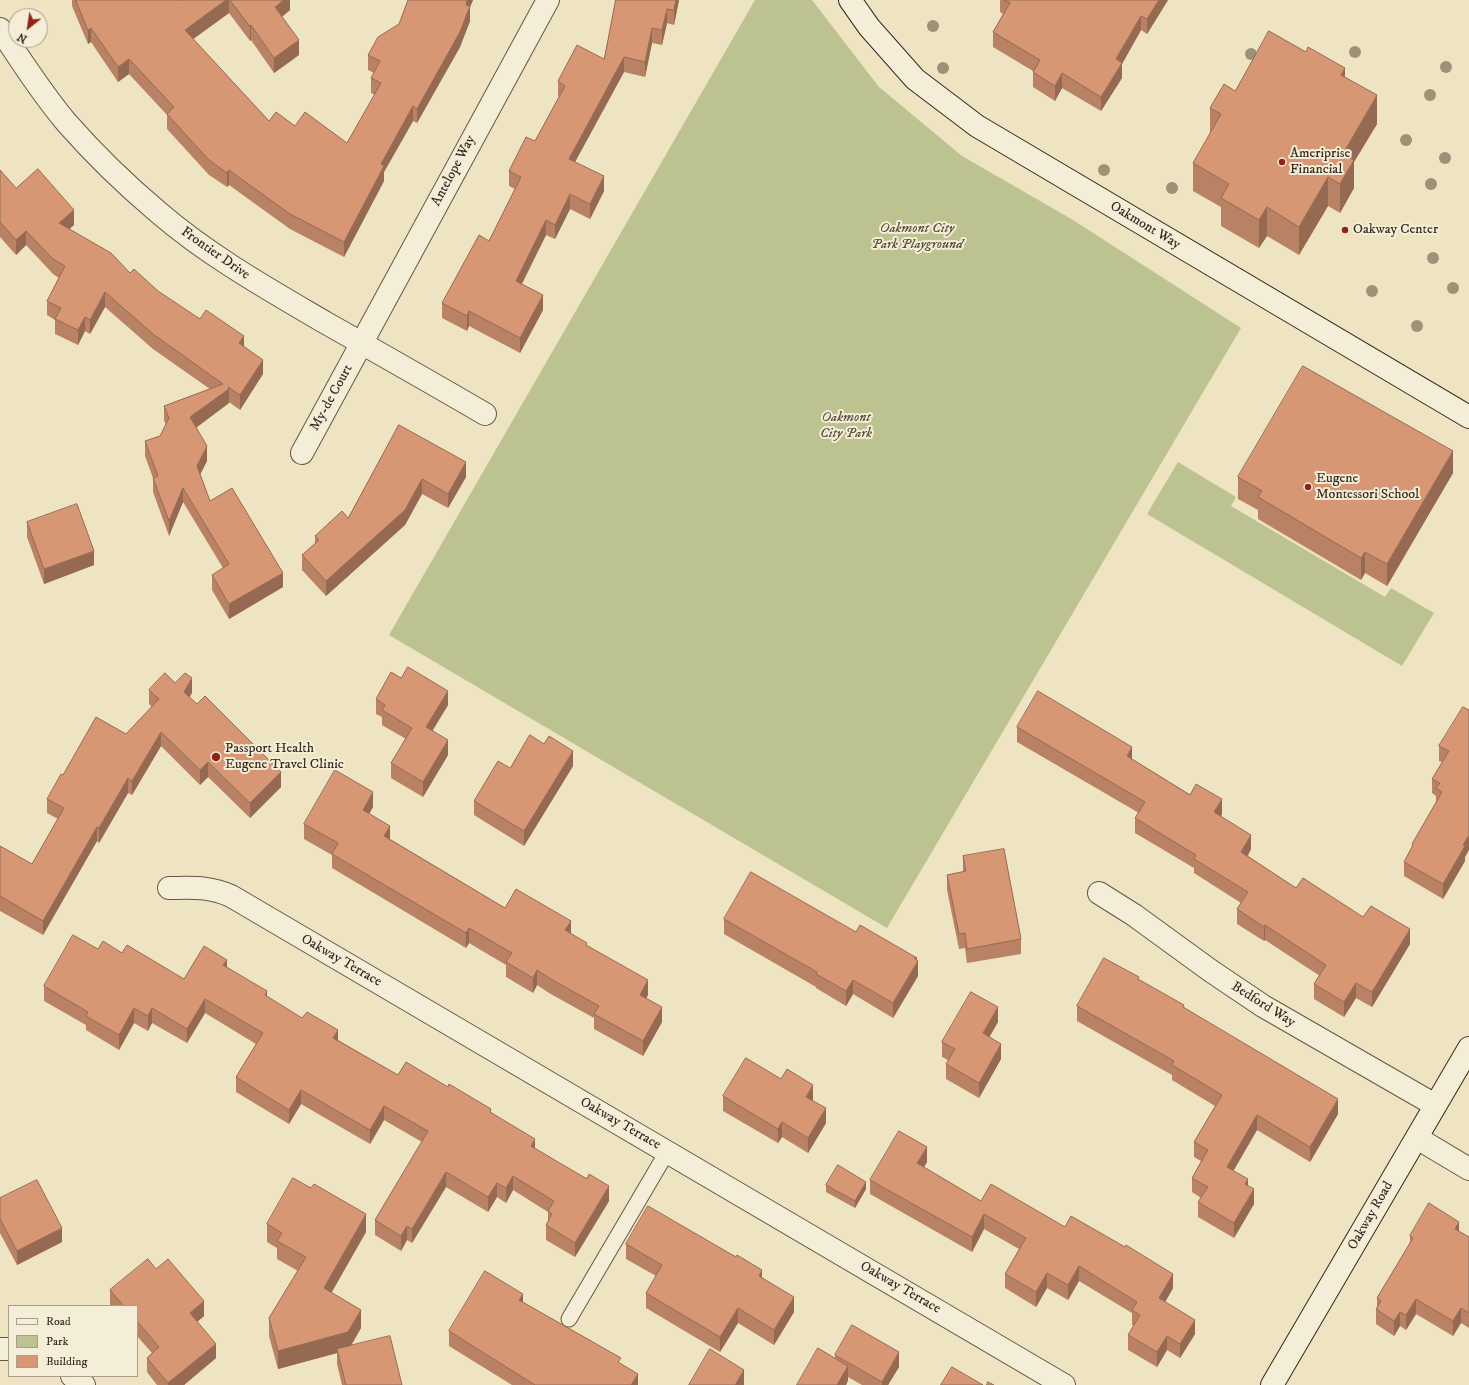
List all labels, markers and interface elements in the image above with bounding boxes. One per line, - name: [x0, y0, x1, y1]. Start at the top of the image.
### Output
- north arrow: [8, 8, 48, 48]
- text: N: [15, 29, 30, 46]
- street label: Antelope Way: [428, 133, 480, 209]
- place label: Ameriprise Financial: [1290, 146, 1350, 178]
- marker: Ameriprise Financial: [1277, 157, 1287, 167]
- street label: Oakmont Way: [1107, 198, 1183, 254]
- park label: Oakmont City Park Playground: [871, 221, 963, 254]
- place label: Oakway Center: [1353, 222, 1438, 238]
- street label: Frontier Drive: [177, 224, 253, 284]
- marker: Oakway Center: [1340, 225, 1350, 235]
- street label: My-de Court: [307, 362, 357, 434]
- park label: Oakmont City Park: [820, 410, 872, 442]
- place label: Eugene Montessori School: [1316, 471, 1419, 504]
- marker: Eugene Montessori School: [1303, 482, 1313, 492]
- place label: Passport Health Eugene Travel Clinic: [225, 741, 344, 774]
- marker: Passport Health Eugene Travel Clinic: [210, 751, 222, 763]
- street label: Oakway Terrace: [298, 931, 384, 991]
- street label: Bedford Way: [1228, 979, 1298, 1031]
- street label: Oakway Terrace: [577, 1094, 663, 1154]
- street label: Oakway Road: [1345, 1179, 1397, 1253]
- street label: Oakway Terrace: [857, 1258, 943, 1318]
- legend: [8, 1305, 138, 1377]
- text: Road: [46, 1314, 71, 1329]
- text: Park: [46, 1334, 68, 1349]
- text: Building: [46, 1354, 87, 1369]

